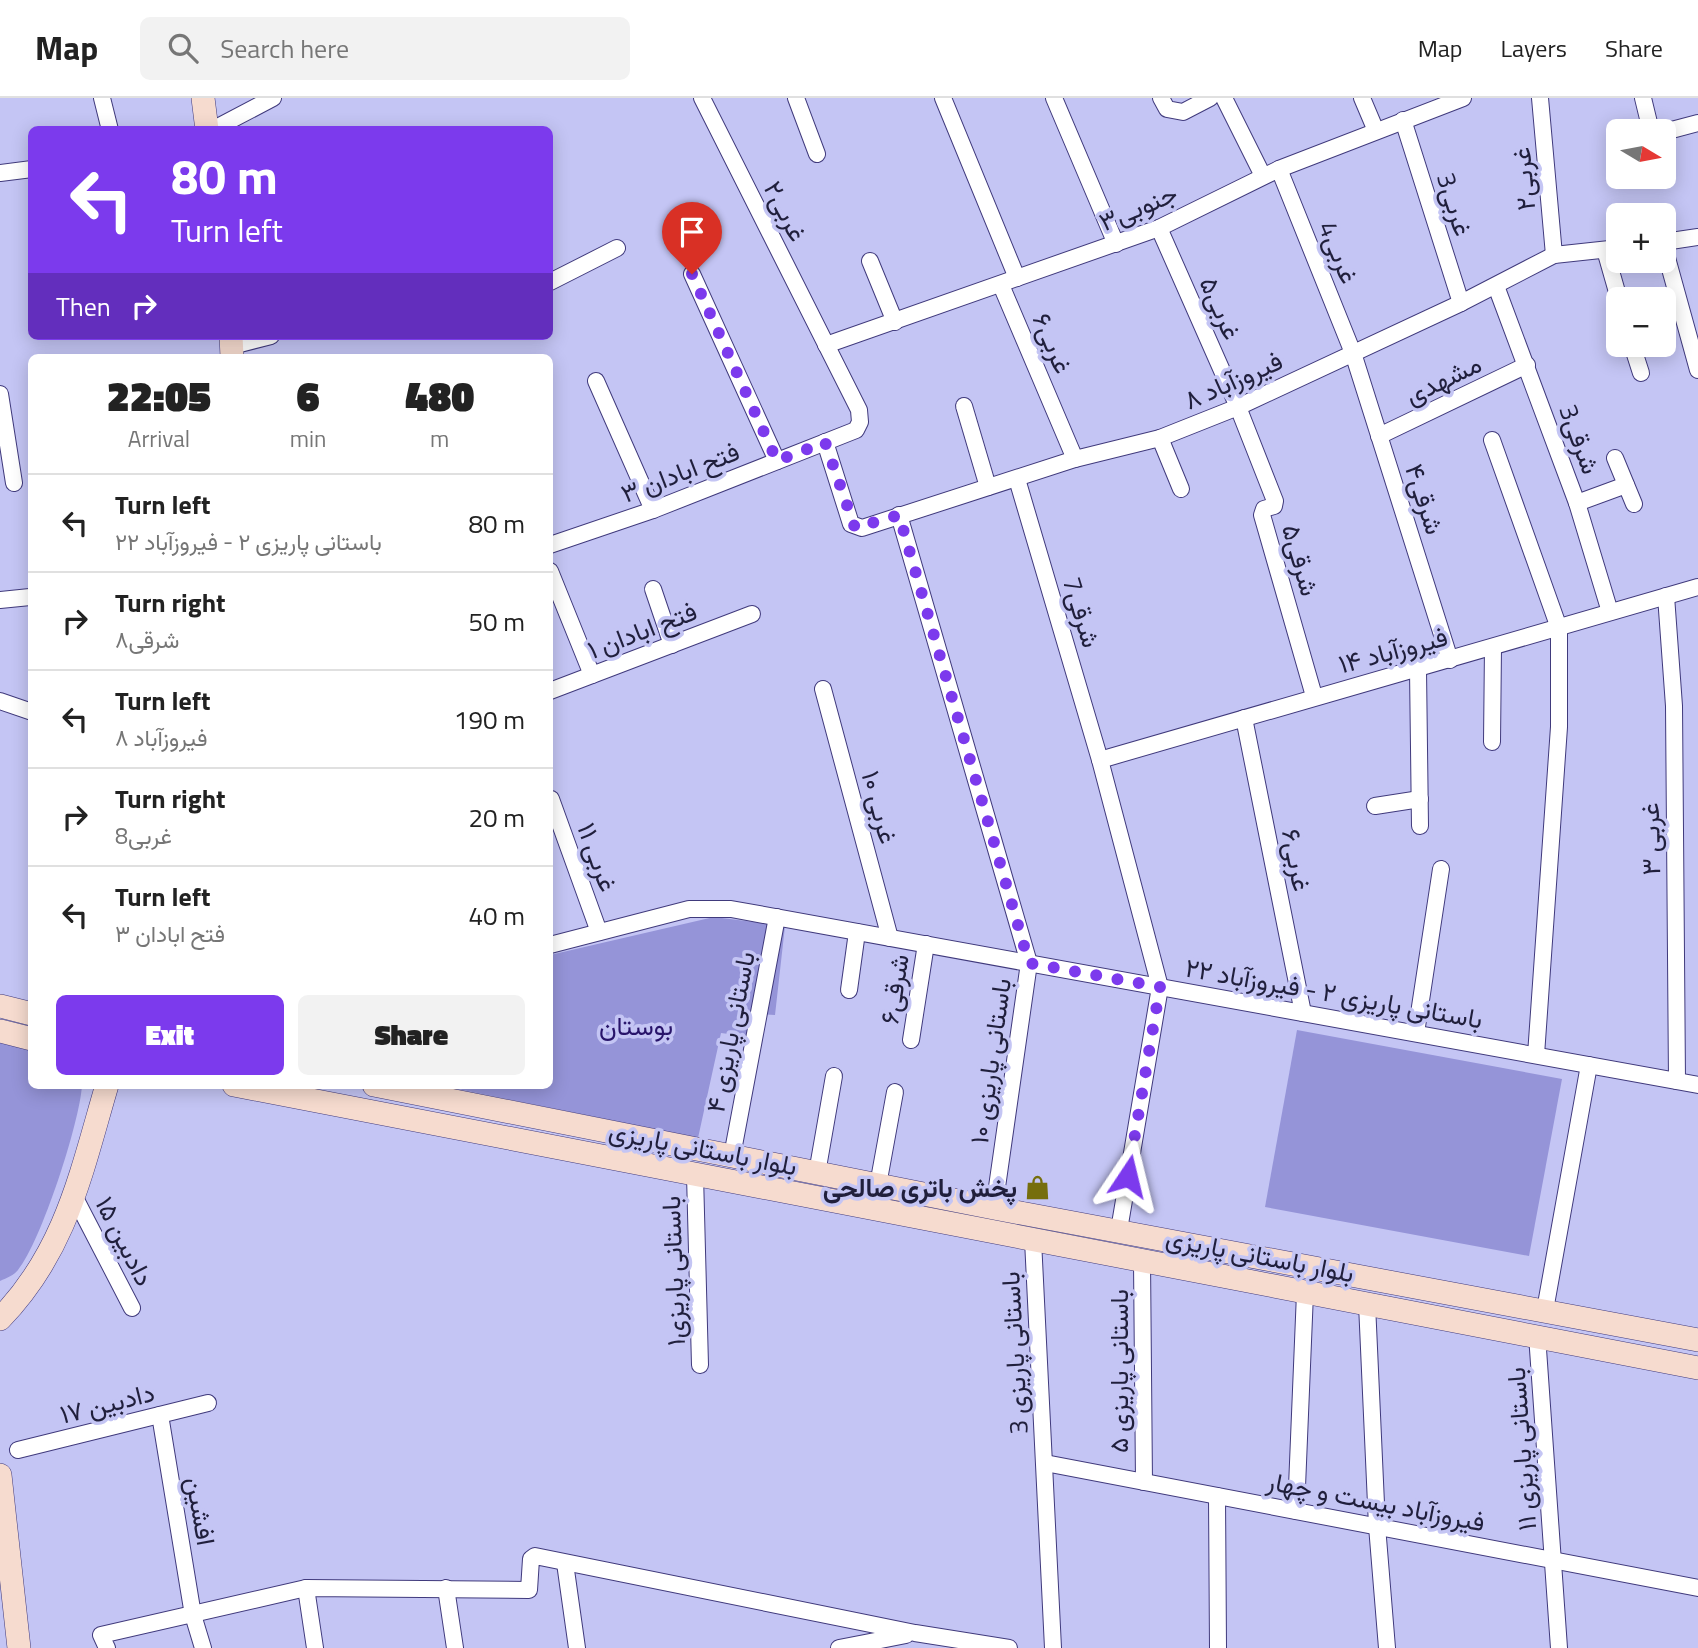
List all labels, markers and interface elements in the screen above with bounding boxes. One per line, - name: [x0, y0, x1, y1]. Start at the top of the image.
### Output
- search box: [140, 17, 630, 80]
- text: Map: [35, 23, 98, 73]
- icon: search: [164, 29, 202, 67]
- text: Search here: [220, 29, 349, 68]
- text: Map: [1418, 30, 1463, 66]
- text: Layers: [1501, 30, 1567, 66]
- text: Share: [1605, 30, 1663, 66]
- north arrow: [1606, 119, 1676, 189]
- map controls: [1606, 119, 1676, 357]
- text: 80 m: [171, 138, 278, 213]
- street label: غربی۲: [1501, 146, 1545, 212]
- icon: left: [56, 154, 147, 245]
- street label: غربی3: [1427, 167, 1483, 241]
- street label: جنوبی۳: [1093, 173, 1183, 241]
- street label: غربی۲: [754, 174, 818, 248]
- pin: [662, 202, 722, 274]
- button: +: [1606, 203, 1676, 273]
- text: Turn left: [171, 206, 283, 254]
- icon: arrive: [673, 213, 711, 251]
- street label: غربی4: [1309, 215, 1369, 289]
- street label: غربی۵: [1190, 270, 1252, 346]
- text: Then: [56, 287, 111, 326]
- icon: right: [125, 287, 163, 325]
- button: −: [1606, 287, 1676, 357]
- street label: غربی۶: [1023, 307, 1083, 379]
- street label: فیروزآباد ۸: [1177, 341, 1289, 419]
- street label: مشهدی: [1398, 344, 1488, 414]
- text: 22:05: [107, 363, 211, 427]
- text: 6: [297, 363, 320, 427]
- text: 480: [405, 363, 474, 427]
- street label: شرقی3: [1549, 398, 1611, 480]
- text: Arrival: [128, 421, 190, 456]
- text: min: [290, 421, 326, 456]
- text: m: [430, 421, 449, 456]
- street label: فتح ابادان ۳: [615, 432, 745, 512]
- street label: شرقی۴: [1395, 459, 1455, 539]
- text: Turn left: [115, 485, 210, 524]
- icon: left: [56, 504, 94, 542]
- text: 80 m: [468, 504, 525, 543]
- street label: شرقی۵: [1272, 520, 1330, 600]
- text: باستانی پاریزی ۲ - فیروزآباد ۲۲: [115, 524, 382, 559]
- street label: شرقی7: [1053, 572, 1111, 652]
- text: Turn right: [115, 583, 226, 622]
- street label: فتح ابادان ۱: [582, 591, 702, 669]
- icon: right: [56, 602, 94, 640]
- text: 50 m: [468, 602, 525, 641]
- street label: فیروزآباد ۱۴: [1334, 617, 1452, 683]
- text: شرقی۸: [115, 622, 179, 657]
- text: Turn left: [115, 681, 210, 720]
- icon: left: [56, 700, 94, 738]
- text: 190 m: [454, 700, 525, 739]
- text: فیروزآباد ۸: [115, 720, 207, 755]
- street label: غربی ۱۰: [852, 766, 908, 848]
- text: Turn right: [115, 779, 226, 818]
- icon: right: [56, 798, 94, 836]
- text: 20 m: [468, 798, 525, 837]
- street label: غربی ۳: [1630, 802, 1670, 876]
- street label: غربی ۱۱: [568, 817, 628, 897]
- text: غربی8: [115, 818, 172, 853]
- street label: غربی۶: [1272, 826, 1322, 894]
- text: Turn left: [115, 877, 210, 916]
- icon: left: [56, 896, 94, 934]
- text: 40 m: [468, 896, 525, 935]
- text: فتح ابادان ۳: [115, 916, 225, 951]
- street label: باستانی پاریزی ۴: [695, 948, 765, 1116]
- street label: باستانی پاریزی ۲ - فیروزآباد ۲۲: [1182, 948, 1486, 1038]
- street label: شرقی۶: [869, 951, 919, 1027]
- street label: باستانی پاریزی ۱۰: [959, 976, 1021, 1146]
- button: Exit: [56, 995, 284, 1075]
- button: Share: [298, 995, 525, 1075]
- park label: بوستان: [599, 1006, 673, 1045]
- street label: بلوار باستانی پاریزی: [605, 1111, 801, 1185]
- position arrow: [1091, 1139, 1165, 1213]
- place label: پخش باتری صالحی: [823, 1168, 1017, 1207]
- shop icon: پخش باتری صالحی: [1023, 1173, 1051, 1201]
- street label: دادبین ۱۵: [86, 1189, 164, 1293]
- street label: باستانی پاریزی۱: [651, 1195, 695, 1347]
- street label: بلوار باستانی پاریزی: [1162, 1218, 1358, 1292]
- street label: باستانی پاریزی 3: [990, 1270, 1038, 1436]
- street label: باستانی پاریزی ۵: [1099, 1289, 1138, 1453]
- street label: باستانی پاریزی ۱۱: [1496, 1366, 1546, 1532]
- street label: دادبین ۱۷: [56, 1372, 158, 1434]
- street label: فیروزآباد بیست و چهار: [1263, 1461, 1488, 1541]
- street label: افشین: [176, 1474, 226, 1548]

